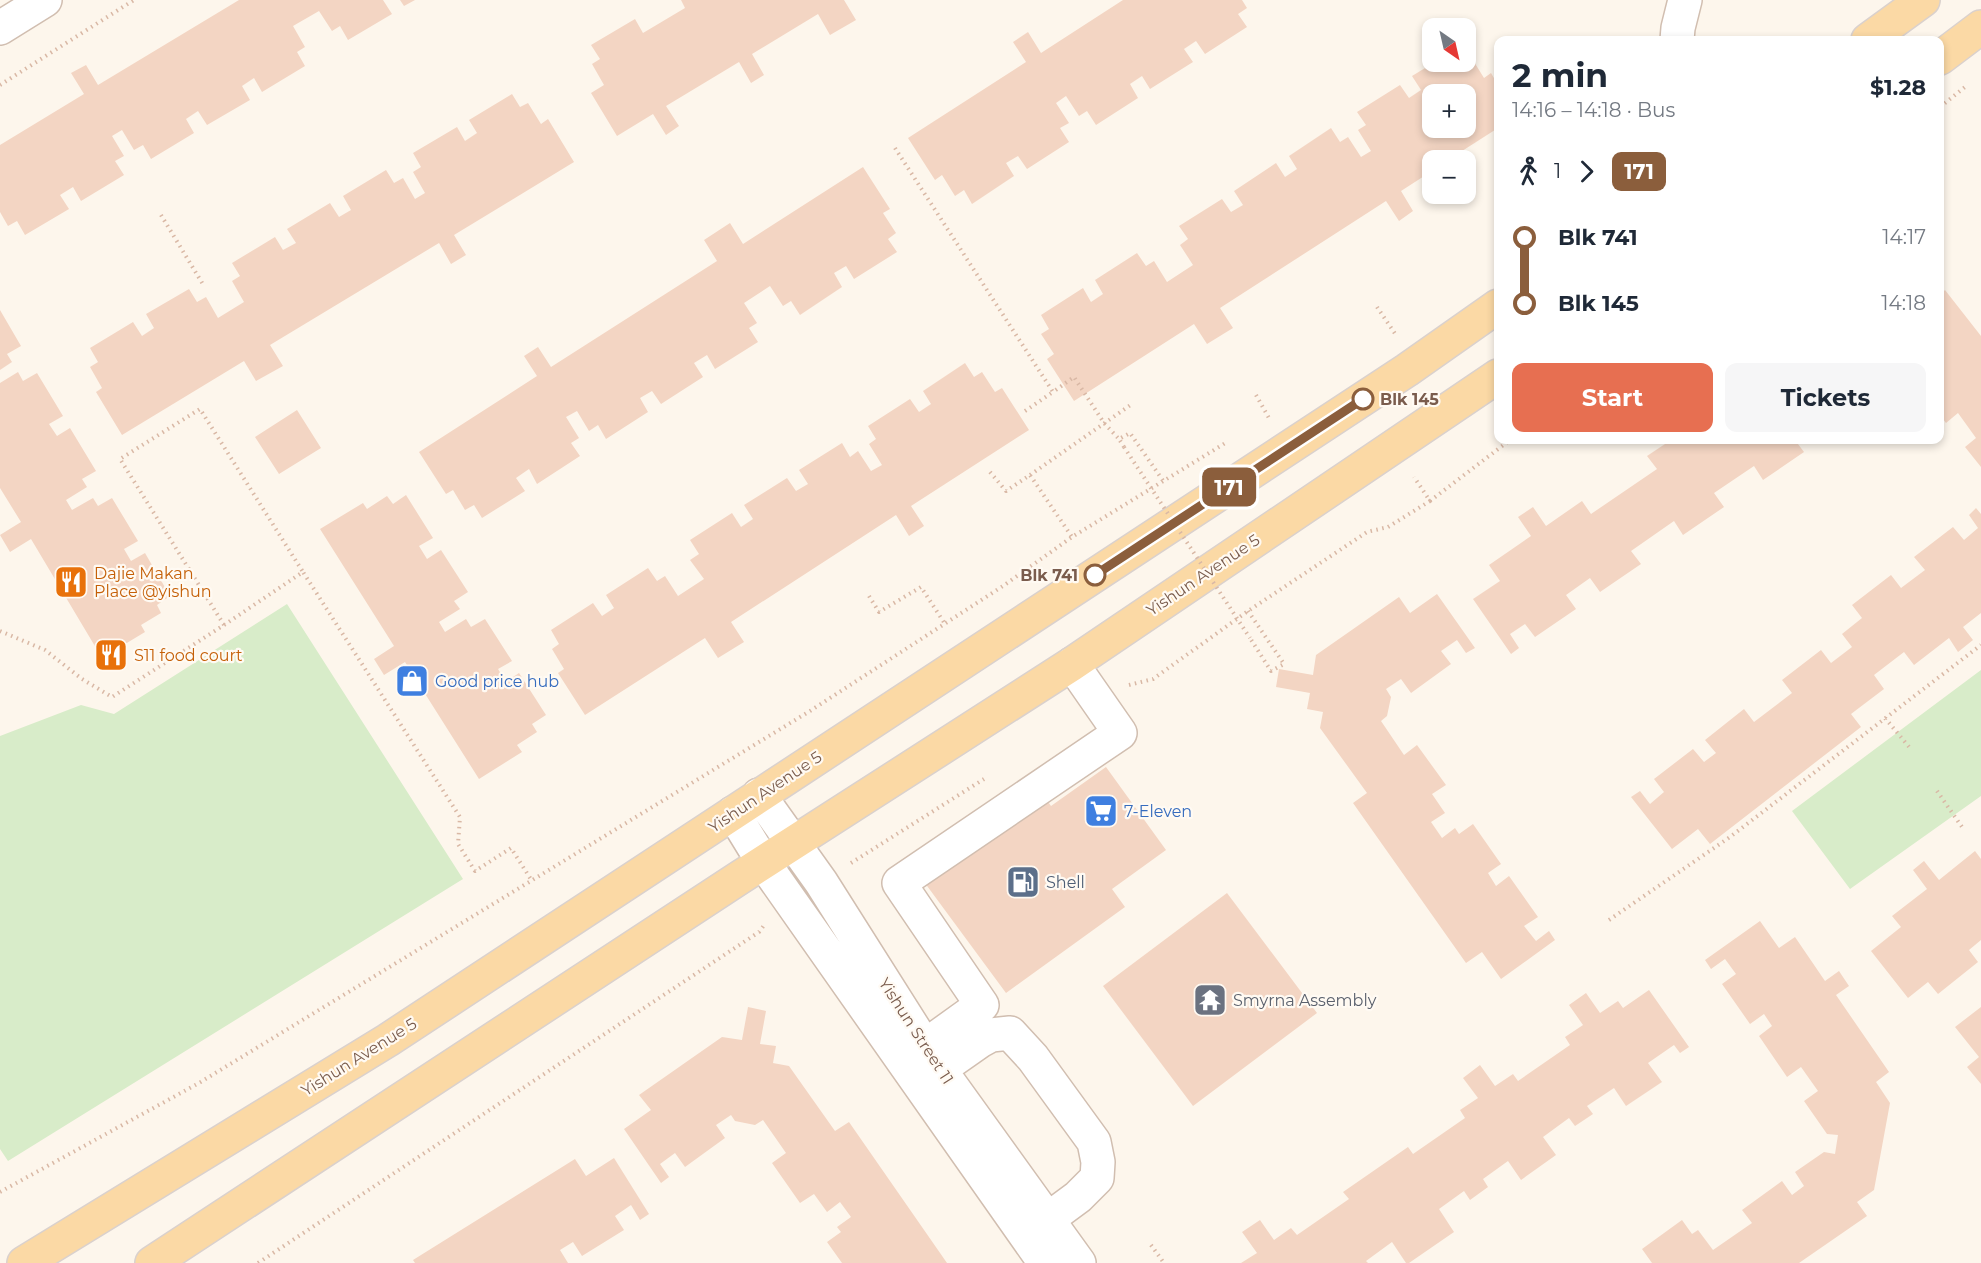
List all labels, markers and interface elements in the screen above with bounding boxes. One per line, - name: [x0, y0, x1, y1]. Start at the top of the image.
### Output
- north arrow: [1422, 18, 1476, 72]
- map controls: [1422, 18, 1476, 204]
- text: 2 min: [1512, 55, 1608, 95]
- text: $1.28: [1870, 74, 1926, 101]
- button: +: [1422, 84, 1476, 138]
- text: 14:16 – 14:18 · Bus: [1512, 98, 1675, 122]
- button: −: [1422, 150, 1476, 204]
- icon: walk: [1512, 155, 1545, 188]
- icon: forward: [1570, 155, 1603, 188]
- text: 1: [1554, 159, 1561, 183]
- text: 171: [1624, 159, 1654, 184]
- text: Blk 741: [1558, 224, 1638, 251]
- text: 14:17: [1882, 225, 1926, 249]
- text: Blk 145: [1558, 290, 1639, 317]
- text: 14:18: [1881, 291, 1926, 315]
- button: Start: [1512, 363, 1713, 432]
- button: Tickets: [1725, 363, 1926, 432]
- marker: Blk 145: [1352, 388, 1374, 410]
- place label: Blk 145: [1380, 390, 1439, 409]
- line badge: 171: [1194, 468, 1264, 506]
- text: 171: [1214, 475, 1244, 500]
- street label: Yishun Avenue 5: [1143, 530, 1263, 620]
- restaurant icon: Dajie Makan Place @yishun: [53, 564, 89, 600]
- place label: Dajie Makan Place @yishun: [94, 564, 212, 601]
- marker: Blk 741: [1084, 564, 1106, 586]
- place label: Blk 741: [1020, 566, 1078, 585]
- restaurant icon: S11 food court: [93, 637, 129, 673]
- place label: S11 food court: [134, 646, 243, 665]
- shop icon: Good price hub: [394, 663, 430, 699]
- place label: Good price hub: [435, 672, 559, 691]
- street label: Yishun Avenue 5: [705, 747, 825, 837]
- supermarket icon: 7-Eleven: [1083, 793, 1119, 829]
- place label: 7-Eleven: [1124, 802, 1192, 821]
- fuel station icon: Shell: [1005, 864, 1041, 900]
- place label: Shell: [1046, 873, 1085, 892]
- street label: Yishun Street 11: [875, 974, 957, 1088]
- temple icon: Smyrna Assembly: [1192, 982, 1228, 1018]
- place label: Smyrna Assembly: [1233, 991, 1377, 1010]
- street label: Yishun Avenue 5: [298, 1014, 420, 1100]

